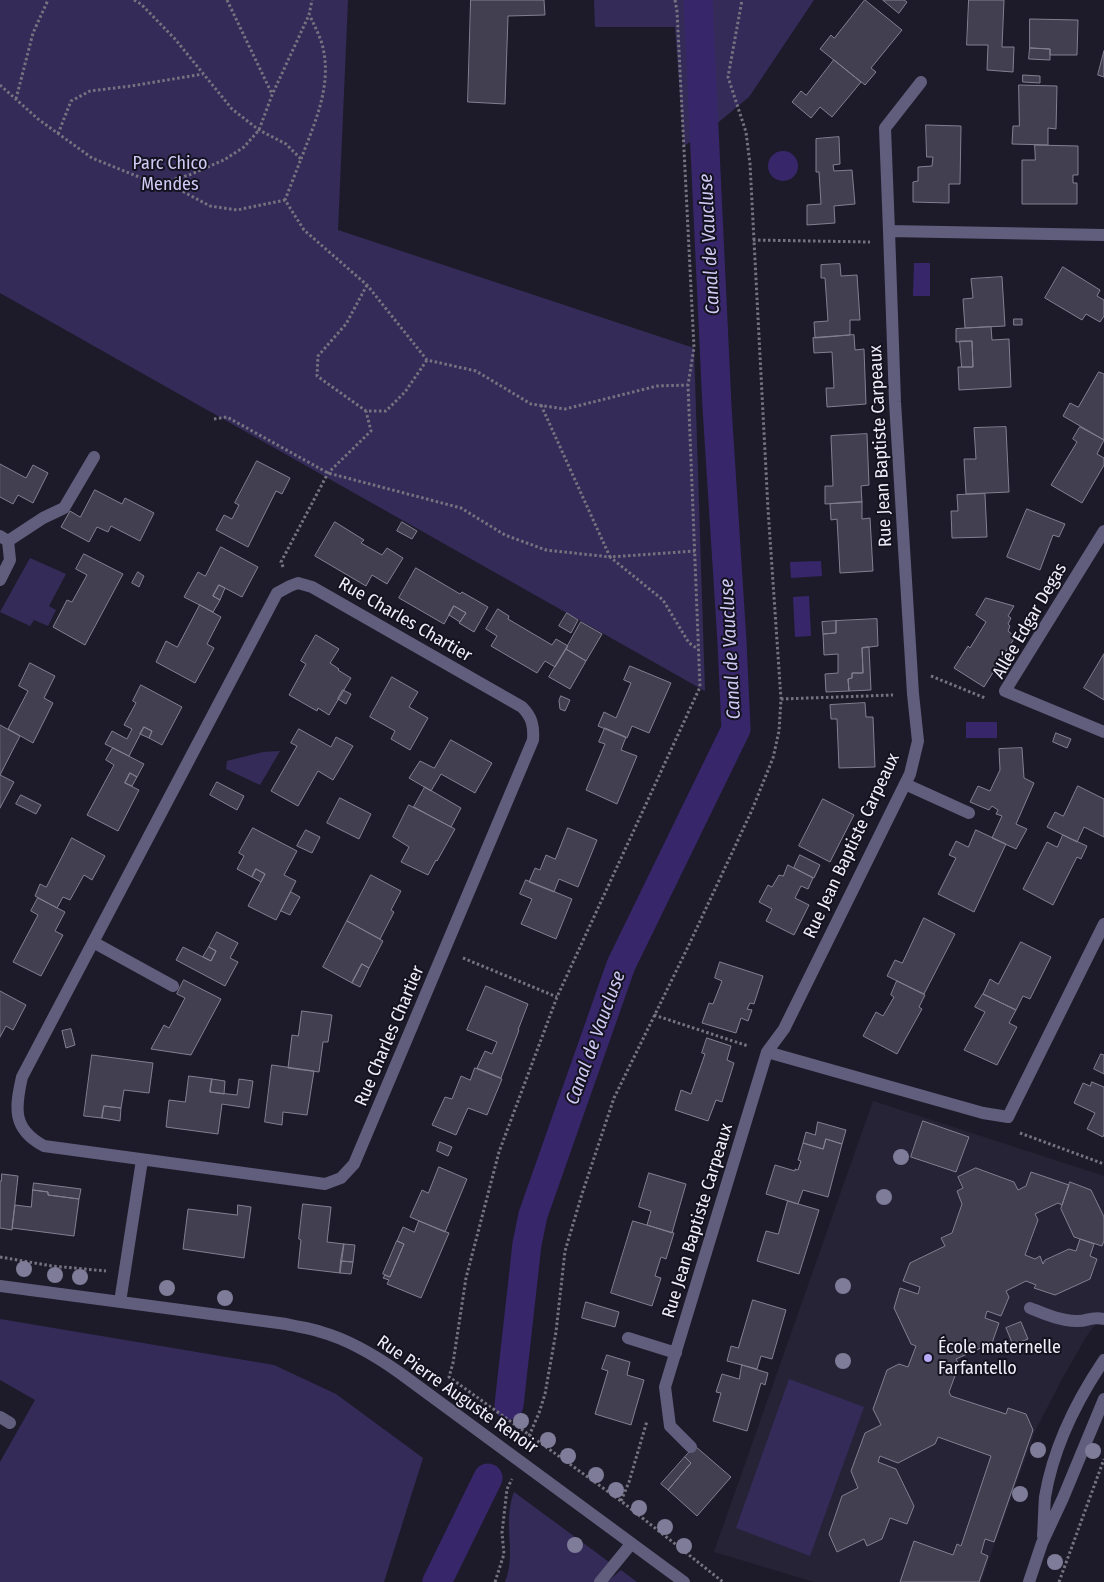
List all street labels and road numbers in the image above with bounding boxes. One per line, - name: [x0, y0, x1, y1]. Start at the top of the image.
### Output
- street label: Rue Jean Baptiste Carpeaux: [865, 345, 897, 547]
- street label: Allée Edgar Degas: [988, 559, 1072, 683]
- street label: Rue Charles Chartier: [334, 573, 476, 667]
- street label: Rue Jean Baptiste Carpeaux: [800, 750, 904, 942]
- street label: Rue Charles Chartier: [351, 963, 429, 1109]
- street label: Rue Jean Baptiste Carpeaux: [658, 1121, 738, 1321]
- street label: Rue Pierre Auguste Renoir: [372, 1331, 542, 1459]

